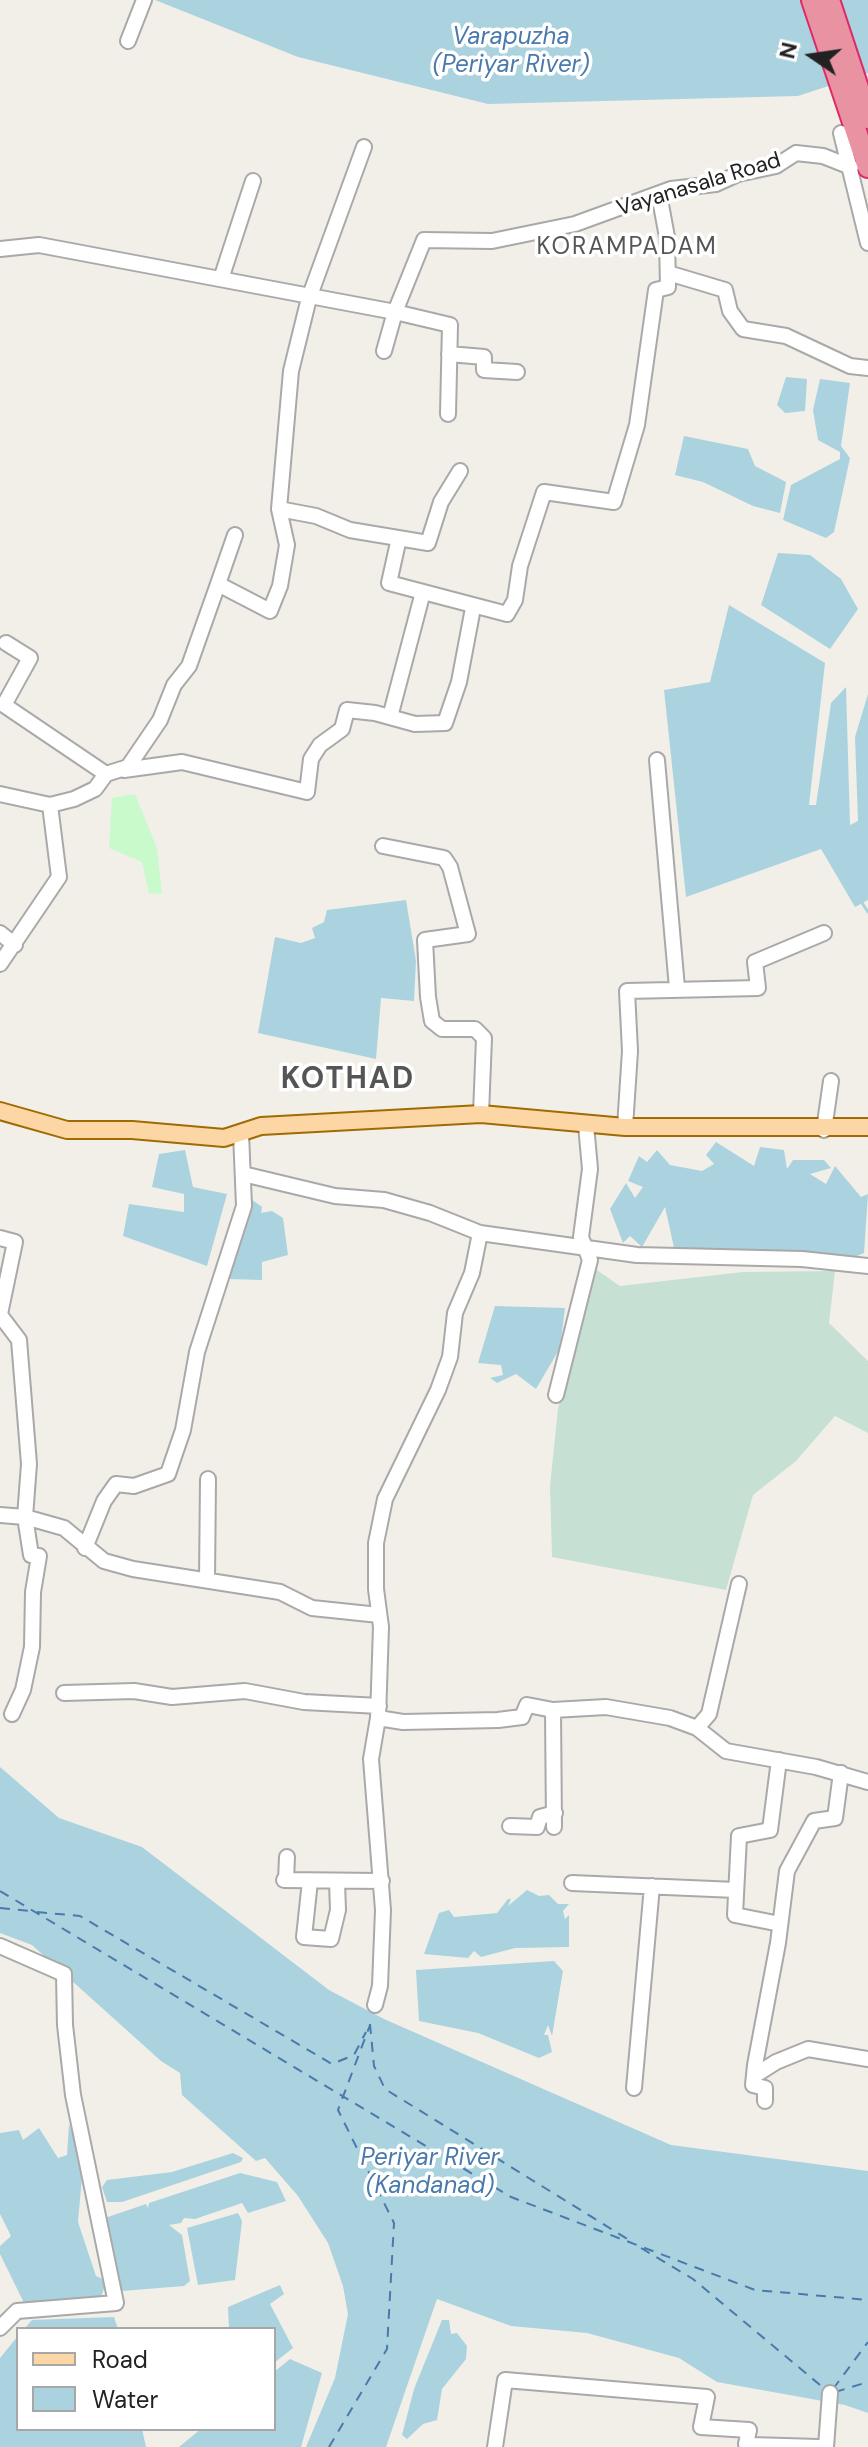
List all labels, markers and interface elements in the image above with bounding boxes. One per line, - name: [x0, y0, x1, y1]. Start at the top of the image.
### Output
- north arrow: [772, 16, 852, 96]
- water label: Varapuzha (Periyar River): [433, 24, 589, 80]
- text: N: [772, 39, 804, 62]
- street label: Vayanasala Road: [614, 147, 784, 223]
- district label: KORAMPADAM: [536, 234, 718, 262]
- district label: KOTHAD: [281, 1062, 415, 1098]
- water label: Periyar River (Kandanad): [360, 2145, 500, 2201]
- legend: [16, 2327, 276, 2431]
- text: Road: [92, 2344, 148, 2375]
- text: Water: [92, 2384, 158, 2415]

